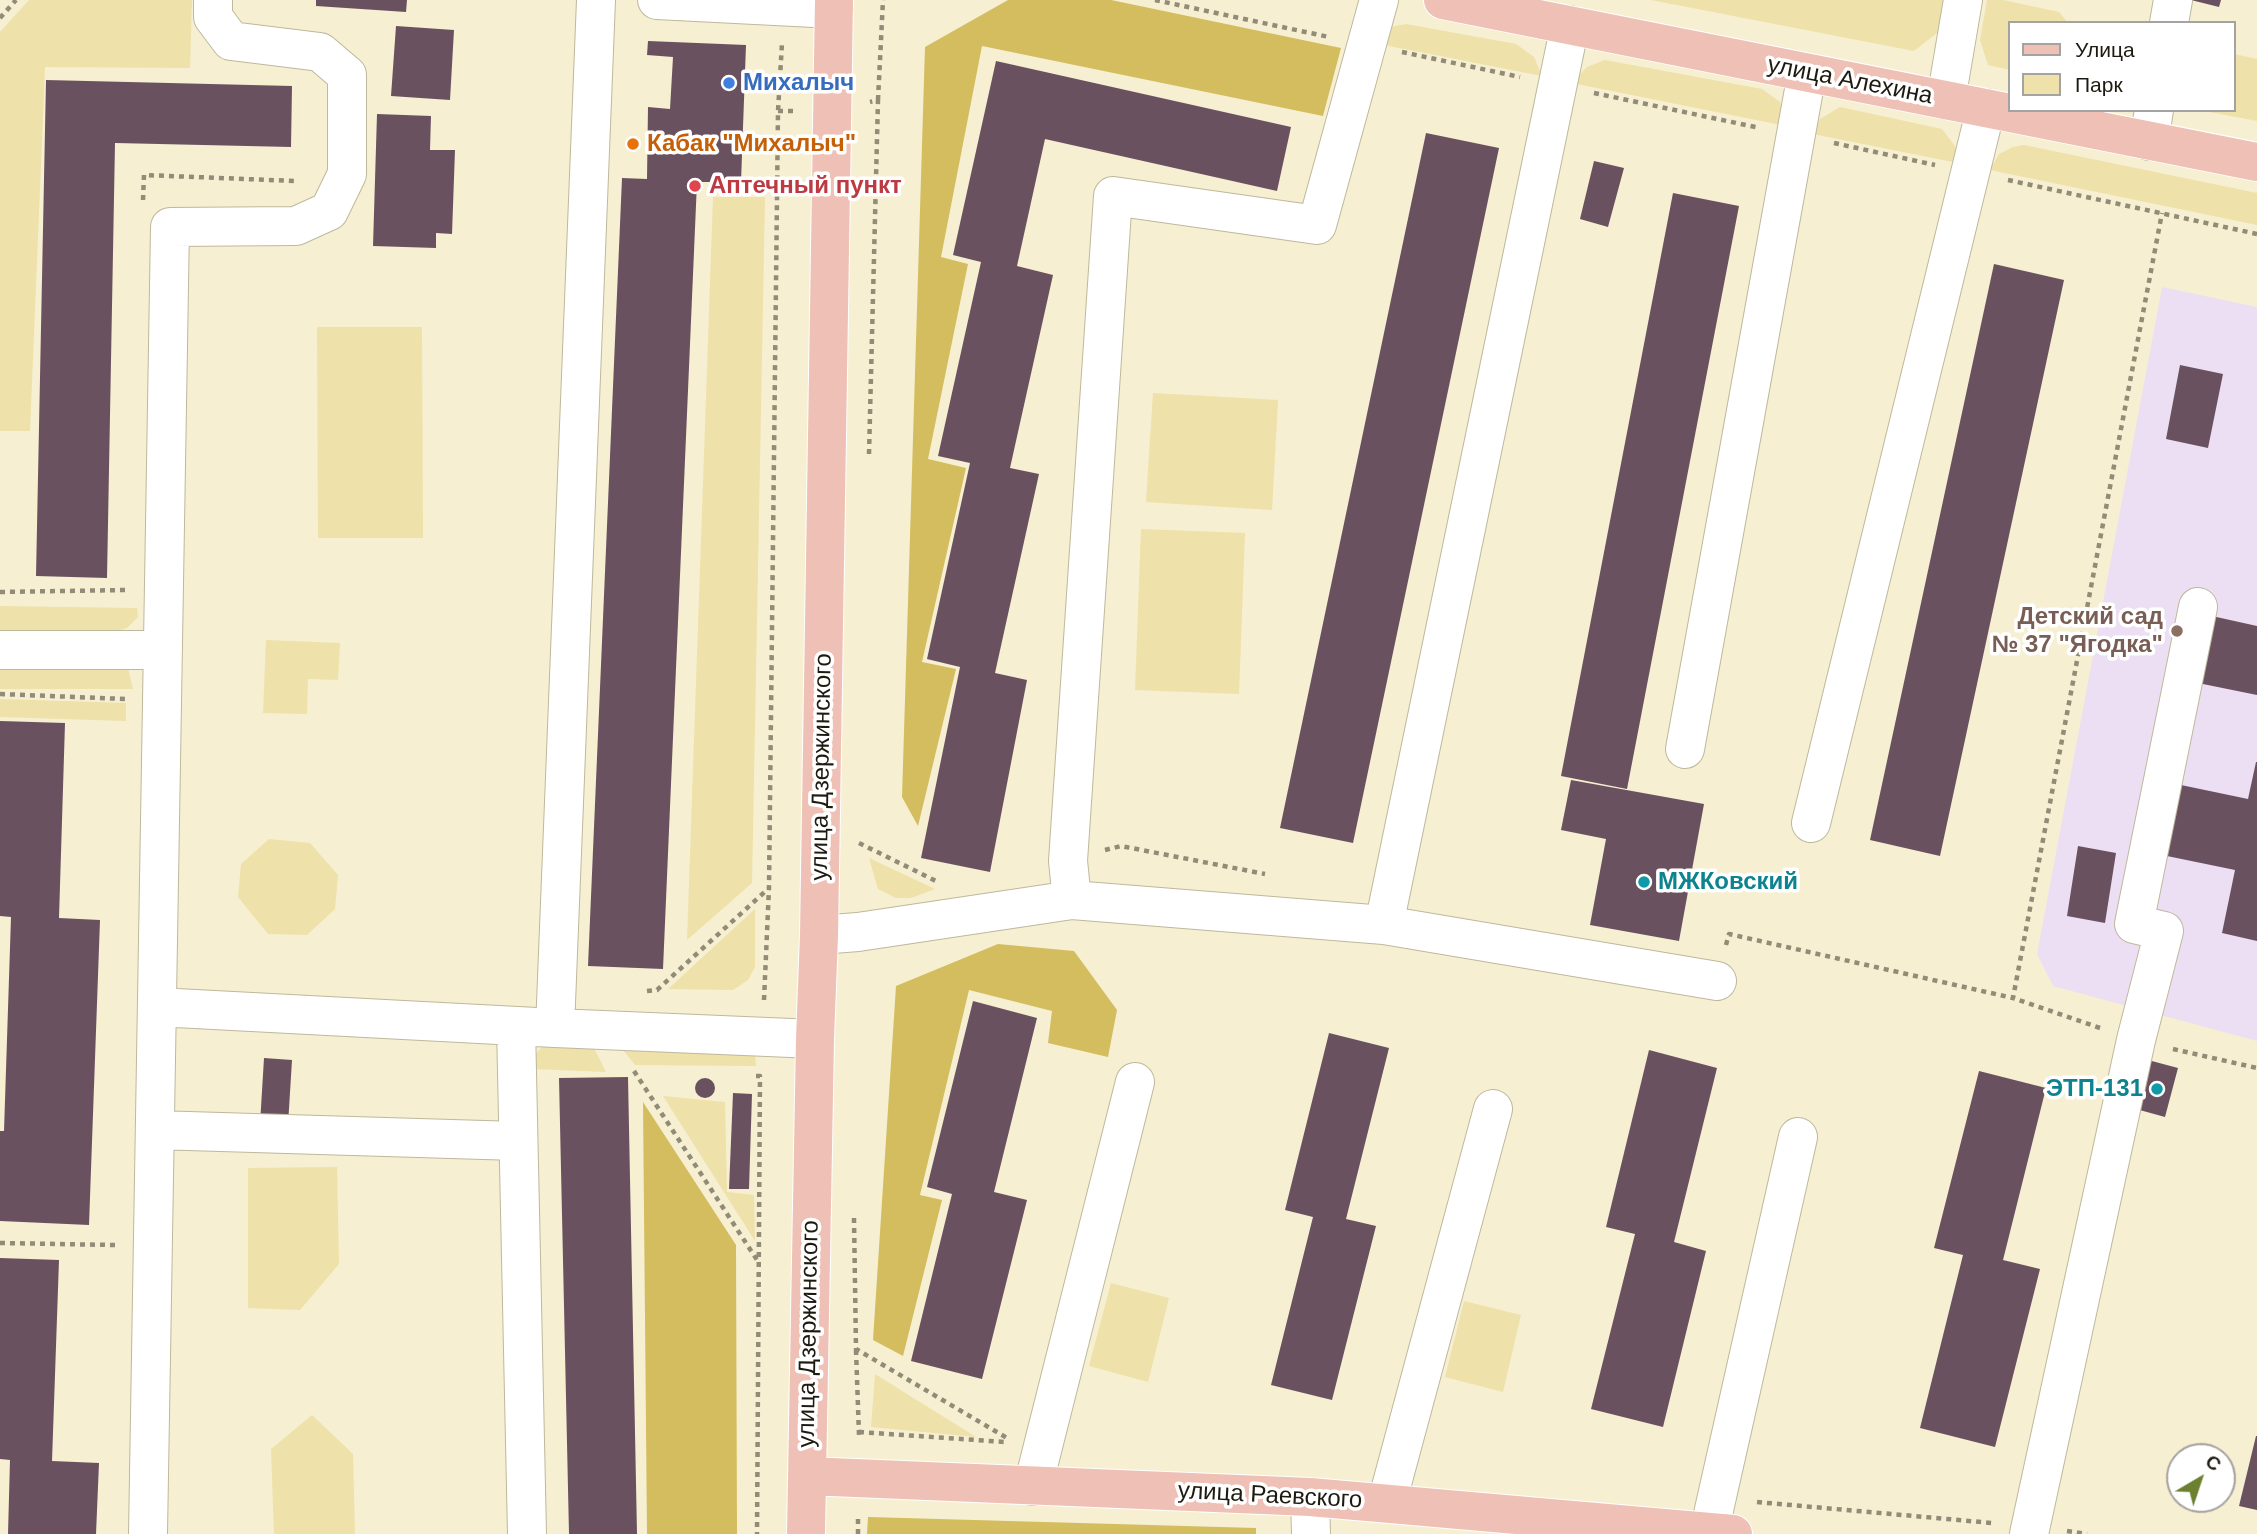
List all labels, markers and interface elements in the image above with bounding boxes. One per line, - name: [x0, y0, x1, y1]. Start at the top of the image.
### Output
- legend: [2008, 21, 2236, 112]
- text: Улица: [2075, 38, 2135, 61]
- street label: улица Алехина: [1765, 51, 1935, 111]
- place label: Михалыч: [743, 69, 854, 97]
- text: Парк: [2075, 73, 2123, 96]
- marker: Михалыч: [721, 75, 737, 91]
- place label: Кабак "Михалыч": [647, 130, 856, 158]
- marker: Кабак "Михалыч": [625, 136, 641, 152]
- place label: Аптечный пункт: [709, 172, 902, 200]
- marker: Аптечный пункт: [687, 178, 703, 194]
- place label: Детский сад № 37 "Ягодка": [1992, 603, 2163, 659]
- marker: Детский сад № 37 "Ягодка": [2169, 623, 2185, 639]
- street label: улица Дзержинского: [806, 653, 838, 881]
- place label: МЖКовский: [1658, 868, 1798, 896]
- marker: МЖКовский: [1636, 874, 1652, 890]
- place label: ЭТП-131: [2046, 1075, 2143, 1103]
- marker: ЭТП-131: [2149, 1081, 2165, 1097]
- street label: улица Дзержинского: [793, 1220, 825, 1448]
- north arrow: [2166, 1443, 2236, 1513]
- text: С: [2201, 1450, 2225, 1475]
- street label: улица Раевского: [1177, 1477, 1363, 1515]

